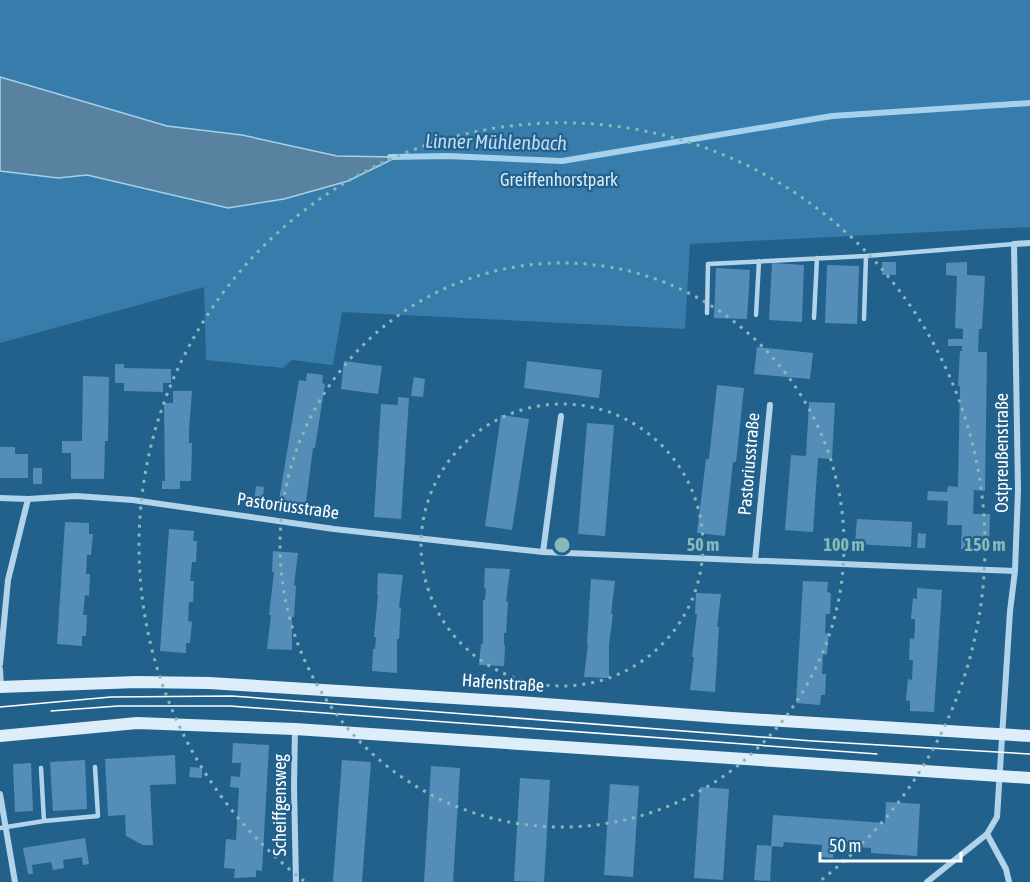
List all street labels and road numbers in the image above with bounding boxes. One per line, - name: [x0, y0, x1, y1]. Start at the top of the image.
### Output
- street label: Ostpreußenstraße: [991, 393, 1012, 513]
- street label: Pastoriusstraße: [734, 412, 763, 516]
- street label: Pastoriusstraße: [236, 488, 340, 523]
- street label: Hafenstraße: [461, 669, 545, 696]
- street label: Scheiffgensweg: [269, 754, 290, 856]

